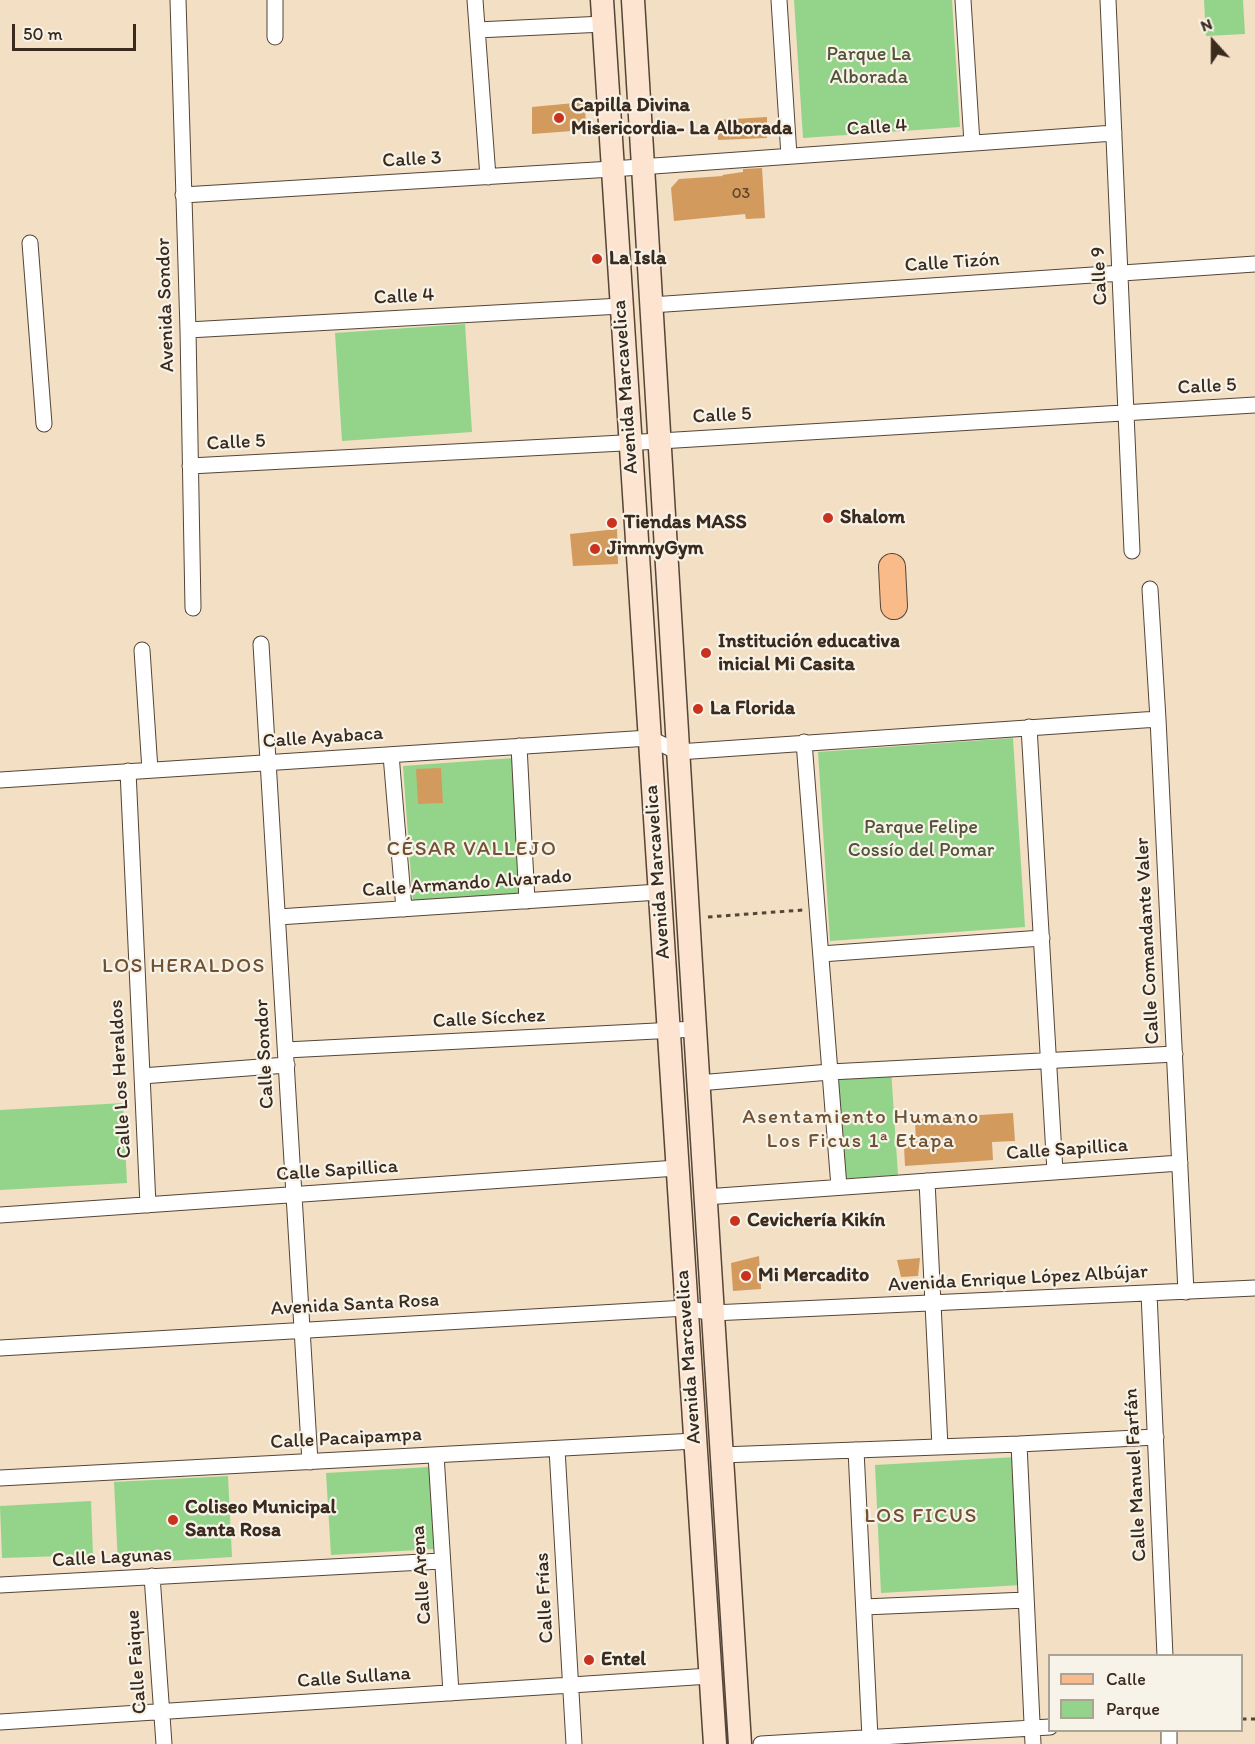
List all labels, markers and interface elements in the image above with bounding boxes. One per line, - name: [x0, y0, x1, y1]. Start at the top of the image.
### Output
- scale bar: [15, 12, 140, 50]
- north arrow: [1183, 12, 1243, 72]
- text: N: [1198, 14, 1215, 36]
- text: 50 m: [23, 23, 63, 45]
- park label: Parque La Alborada: [827, 43, 911, 90]
- place label: Capilla Divina Misericordia- La Alborada: [571, 94, 792, 141]
- marker: Capilla Divina Misericordia- La Alborada: [552, 111, 566, 125]
- street label: Calle 4: [846, 114, 908, 142]
- street label: Calle 3: [382, 146, 442, 174]
- house number: 03: [732, 184, 750, 204]
- street label: Avenida Sondor: [152, 237, 180, 373]
- street label: Calle 9: [1086, 246, 1114, 306]
- place label: La Isla: [609, 247, 666, 271]
- street label: Calle Tizón: [904, 248, 1000, 278]
- marker: La Isla: [590, 252, 604, 266]
- street label: Calle 4: [373, 283, 435, 311]
- street label: Avenida Marcavelica: [608, 299, 644, 475]
- street label: Calle 5: [1177, 373, 1237, 401]
- street label: Calle 5: [692, 402, 752, 430]
- street label: Calle 5: [206, 429, 266, 457]
- place label: Shalom: [840, 506, 905, 530]
- place label: Tiendas MASS: [624, 511, 747, 535]
- marker: Shalom: [821, 511, 835, 525]
- marker: Tiendas MASS: [605, 516, 619, 530]
- place label: JimmyGym: [607, 537, 704, 561]
- marker: JimmyGym: [588, 542, 602, 556]
- place label: Institución educativa inicial Mi Casita: [718, 630, 900, 677]
- marker: Institución educativa inicial Mi Casita: [699, 646, 713, 660]
- place label: La Florida: [710, 697, 795, 721]
- marker: La Florida: [691, 702, 705, 716]
- street label: Calle Ayabaca: [262, 722, 384, 754]
- street label: Avenida Marcavelica: [640, 784, 676, 960]
- park label: Parque Felipe Cossío del Pomar: [848, 816, 994, 863]
- district label: CÉSAR VALLEJO: [386, 837, 558, 863]
- street label: Calle Comandante Valer: [1131, 837, 1165, 1045]
- street label: Calle Armando Alvarado: [361, 865, 573, 903]
- district label: LOS HERALDOS: [102, 954, 266, 980]
- street label: Calle Sondor: [250, 998, 280, 1110]
- street label: Calle Los Heraldos: [105, 999, 137, 1159]
- street label: Calle Sícchez: [432, 1004, 546, 1034]
- district label: Asentamiento Humano Los Ficus 1ª Etapa: [744, 1105, 978, 1155]
- street label: Calle Sapillica: [1005, 1134, 1129, 1166]
- street label: Calle Sapillica: [275, 1155, 399, 1187]
- place label: Cevichería Kikín: [747, 1209, 885, 1233]
- marker: Cevichería Kikín: [728, 1214, 742, 1228]
- street label: Avenida Enrique López Albújar: [887, 1260, 1149, 1298]
- place label: Mi Mercadito: [758, 1264, 869, 1288]
- street label: Avenida Marcavelica: [671, 1269, 707, 1445]
- marker: Mi Mercadito: [739, 1269, 753, 1283]
- street label: Avenida Santa Rosa: [270, 1289, 440, 1321]
- street label: Calle Manuel Farfán: [1119, 1387, 1153, 1563]
- street label: Calle Pacaipampa: [270, 1423, 422, 1455]
- place label: Coliseo Municipal Santa Rosa: [185, 1496, 336, 1543]
- district label: LOS FICUS: [864, 1504, 978, 1530]
- marker: Coliseo Municipal Santa Rosa: [166, 1513, 180, 1527]
- street label: Calle Arena: [407, 1525, 437, 1625]
- street label: Calle Lagunas: [51, 1543, 173, 1573]
- street label: Calle Frías: [531, 1552, 559, 1644]
- street label: Calle Faique: [121, 1609, 153, 1715]
- place label: Entel: [601, 1648, 646, 1672]
- marker: Entel: [582, 1653, 596, 1667]
- legend: [1048, 1654, 1243, 1732]
- street label: Calle Sullana: [296, 1662, 412, 1694]
- text: Calle: [1106, 1668, 1146, 1690]
- text: Parque: [1106, 1698, 1160, 1720]

